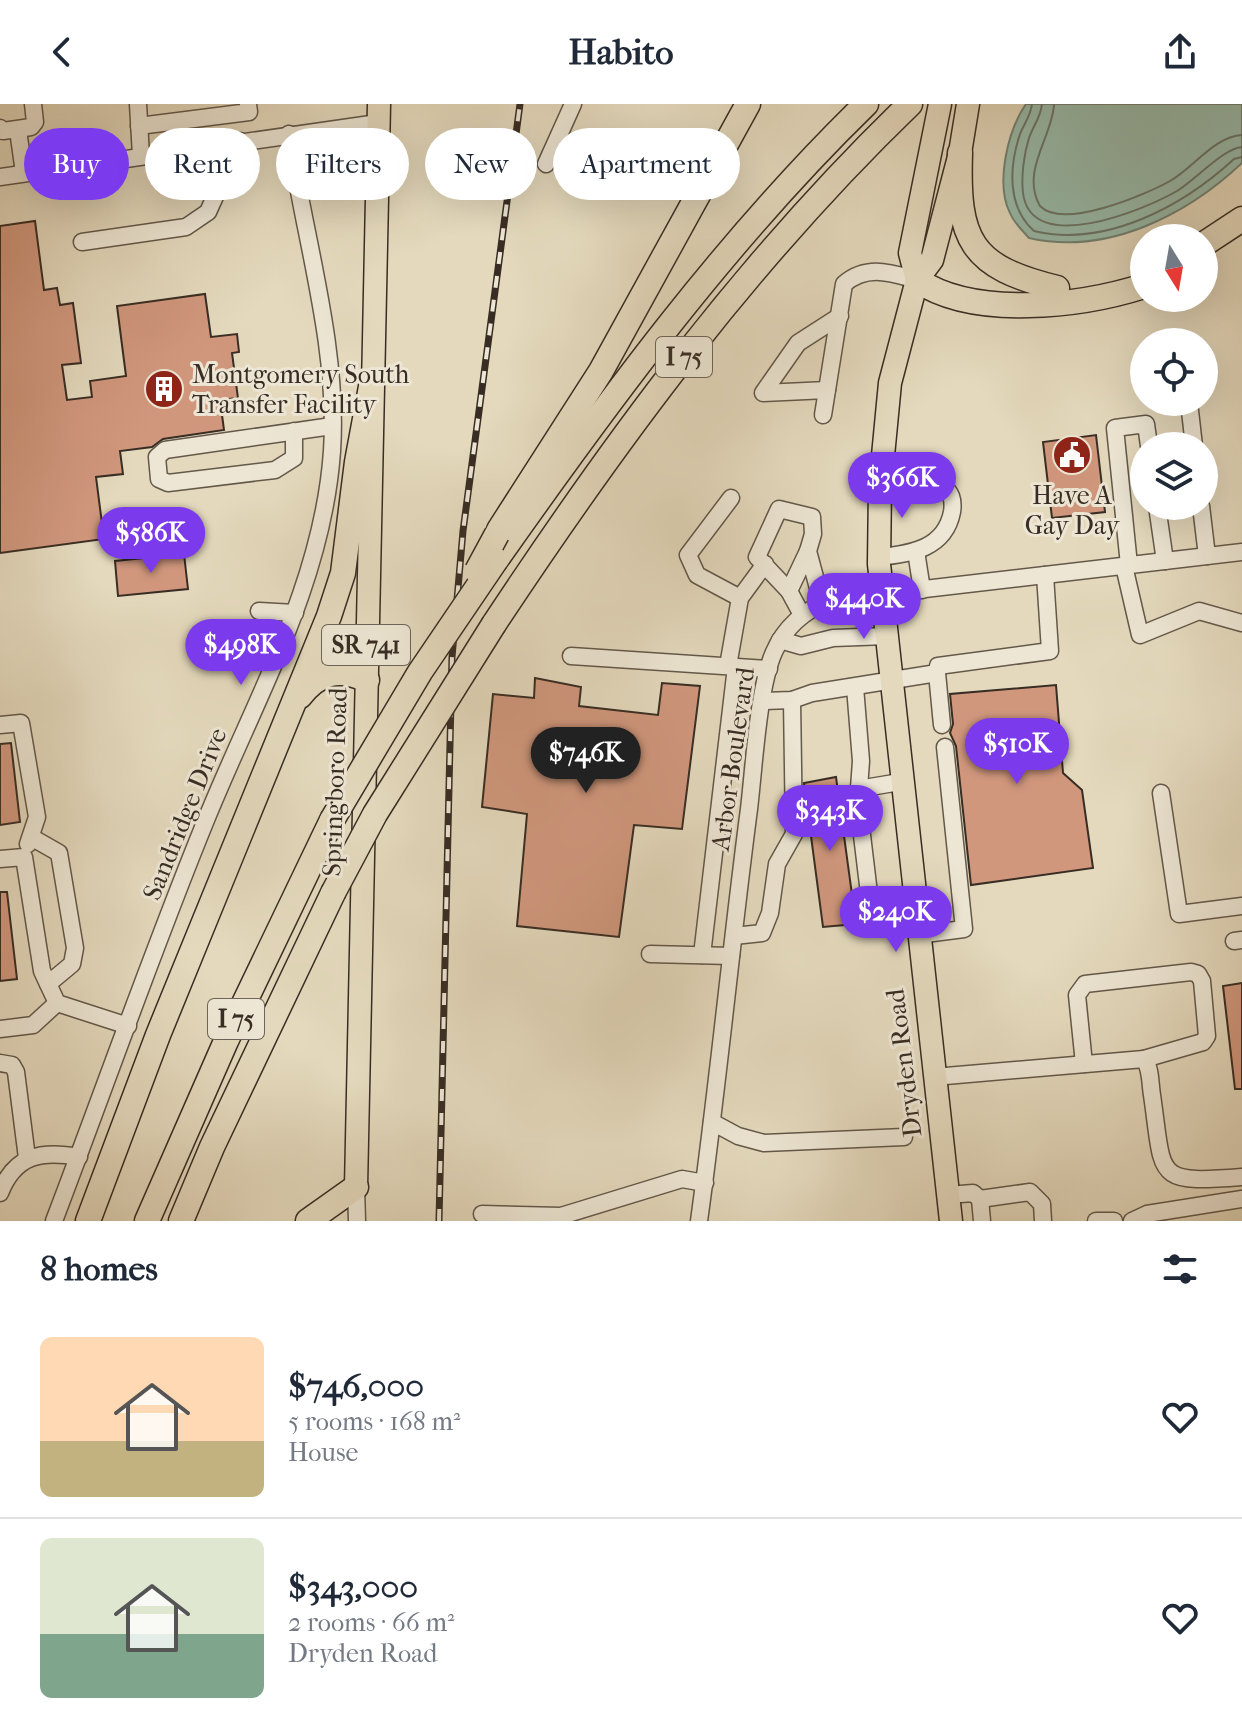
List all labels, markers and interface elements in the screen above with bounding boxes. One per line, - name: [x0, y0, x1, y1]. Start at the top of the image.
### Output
- icon: back: [40, 30, 84, 74]
- icon: share: [1158, 30, 1202, 74]
- text: Habito: [568, 31, 674, 73]
- chip: Buy: [24, 128, 129, 200]
- chip: Rent: [145, 128, 260, 200]
- chip: Filters: [276, 128, 409, 200]
- chip: New: [425, 128, 537, 200]
- chip: Apartment: [553, 128, 740, 200]
- north arrow: [1130, 224, 1218, 312]
- map controls: [1130, 224, 1218, 520]
- button: locate: [1130, 328, 1218, 416]
- road number: I 75: [656, 337, 712, 377]
- place label: Montgomery South Transfer Facility: [192, 359, 410, 420]
- building icon: Montgomery South Transfer Facility: [143, 368, 185, 410]
- button: layers: [1130, 432, 1218, 520]
- public building icon: Have A Gay Day: [1051, 434, 1093, 476]
- pin: $366K: [846, 452, 958, 520]
- text: $366K: [866, 462, 938, 493]
- place label: Have A Gay Day: [1025, 480, 1121, 541]
- pin: $586K: [95, 507, 207, 575]
- text: $586K: [115, 517, 187, 548]
- pin: $440K: [808, 573, 920, 641]
- text: $440K: [825, 583, 903, 614]
- pin: $498K: [185, 619, 297, 687]
- road number: SR 741: [322, 625, 410, 665]
- text: $498K: [203, 629, 279, 660]
- street label: Arbor Boulevard: [705, 664, 761, 854]
- street label: Springboro Road: [316, 686, 354, 877]
- pin: $510K: [961, 718, 1073, 786]
- street label: Sandridge Drive: [136, 723, 234, 905]
- pin: $746K: [530, 727, 642, 795]
- text: $510K: [983, 728, 1051, 759]
- text: $746K: [549, 737, 623, 768]
- pin: $343K: [774, 785, 886, 853]
- text: $343K: [795, 795, 865, 826]
- pin: $240K: [840, 886, 952, 954]
- text: $240K: [858, 896, 934, 927]
- street label: Dryden Road: [879, 986, 928, 1139]
- road number: I 75: [208, 999, 264, 1039]
- icon: filters: [1158, 1247, 1202, 1291]
- text: 8 homes: [40, 1249, 158, 1289]
- text: $746,000: [288, 1366, 424, 1406]
- icon: home: [104, 1369, 200, 1465]
- icon: heart: [1158, 1395, 1202, 1439]
- text: 5 rooms · 168 m²: [288, 1406, 460, 1437]
- text: House: [288, 1437, 358, 1468]
- text: $343,000: [288, 1567, 418, 1607]
- icon: home: [104, 1570, 200, 1666]
- icon: heart: [1158, 1596, 1202, 1640]
- text: 2 rooms · 66 m²: [288, 1607, 454, 1638]
- text: Dryden Road: [288, 1638, 437, 1669]

